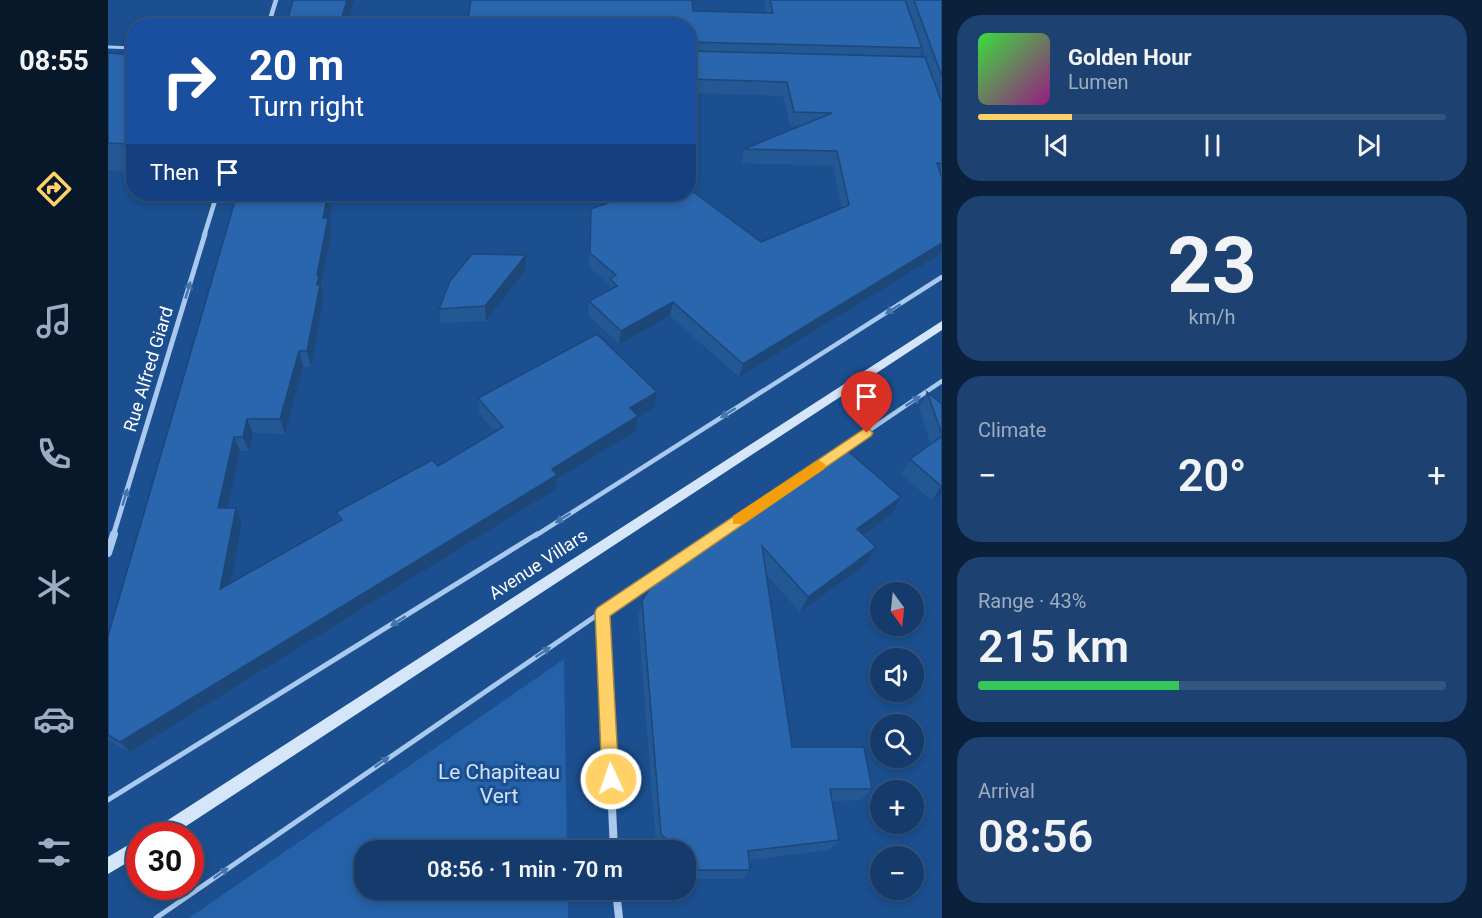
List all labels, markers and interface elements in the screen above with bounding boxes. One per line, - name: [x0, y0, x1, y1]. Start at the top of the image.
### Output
- text: 20 m: [249, 41, 344, 90]
- icon: right: [150, 42, 228, 120]
- text: 08:55: [19, 45, 89, 77]
- text: Golden Hour: [1068, 45, 1192, 70]
- text: Lumen: [1068, 70, 1129, 94]
- text: Turn right: [249, 91, 364, 123]
- icon: previous: [1040, 129, 1073, 162]
- icon: pause: [1196, 129, 1229, 162]
- icon: next: [1352, 129, 1385, 162]
- icon: arrive: [211, 156, 244, 189]
- text: Then: [150, 160, 199, 185]
- icon: directions: [33, 168, 75, 210]
- text: 23: [1167, 220, 1257, 311]
- one-way arrow: [184, 281, 193, 299]
- icon: music: [33, 300, 75, 342]
- one-way arrow: [884, 303, 901, 314]
- street label: Rue Alfred Giard: [119, 304, 177, 434]
- text: km/h: [1189, 305, 1235, 329]
- pin: [841, 371, 892, 433]
- icon: arrive: [850, 380, 883, 413]
- one-way arrow: [905, 396, 921, 407]
- one-way arrow: [720, 408, 736, 419]
- text: Climate: [978, 418, 1046, 442]
- icon: phone: [33, 433, 75, 475]
- text: 20°: [1178, 449, 1246, 502]
- text: −: [978, 456, 997, 495]
- text: +: [1427, 456, 1446, 495]
- one-way arrow: [121, 488, 130, 506]
- one-way arrow: [555, 512, 571, 523]
- street label: Avenue Villars: [485, 524, 591, 604]
- icon: climate: [33, 566, 75, 608]
- north arrow: [870, 582, 924, 636]
- map controls: [870, 582, 924, 900]
- text: Range · 43%: [978, 589, 1086, 613]
- one-way arrow: [390, 616, 406, 627]
- text: 215 km: [978, 620, 1129, 673]
- one-way arrow: [534, 646, 551, 657]
- button: sound: [870, 648, 924, 702]
- icon: car: [33, 698, 75, 740]
- button: search: [870, 714, 924, 768]
- position arrow: [579, 747, 643, 811]
- one-way arrow: [373, 756, 389, 768]
- park label: Le Chapiteau Vert: [438, 760, 560, 808]
- text: Arrival: [978, 779, 1035, 803]
- button: +: [870, 780, 924, 834]
- text: 08:56: [978, 810, 1093, 863]
- speed limit sign: 30: [126, 822, 204, 900]
- icon: filters: [33, 831, 75, 873]
- button: −: [870, 846, 924, 900]
- text: 08:56 · 1 min · 70 m: [427, 857, 623, 882]
- one-way arrow: [213, 867, 229, 879]

